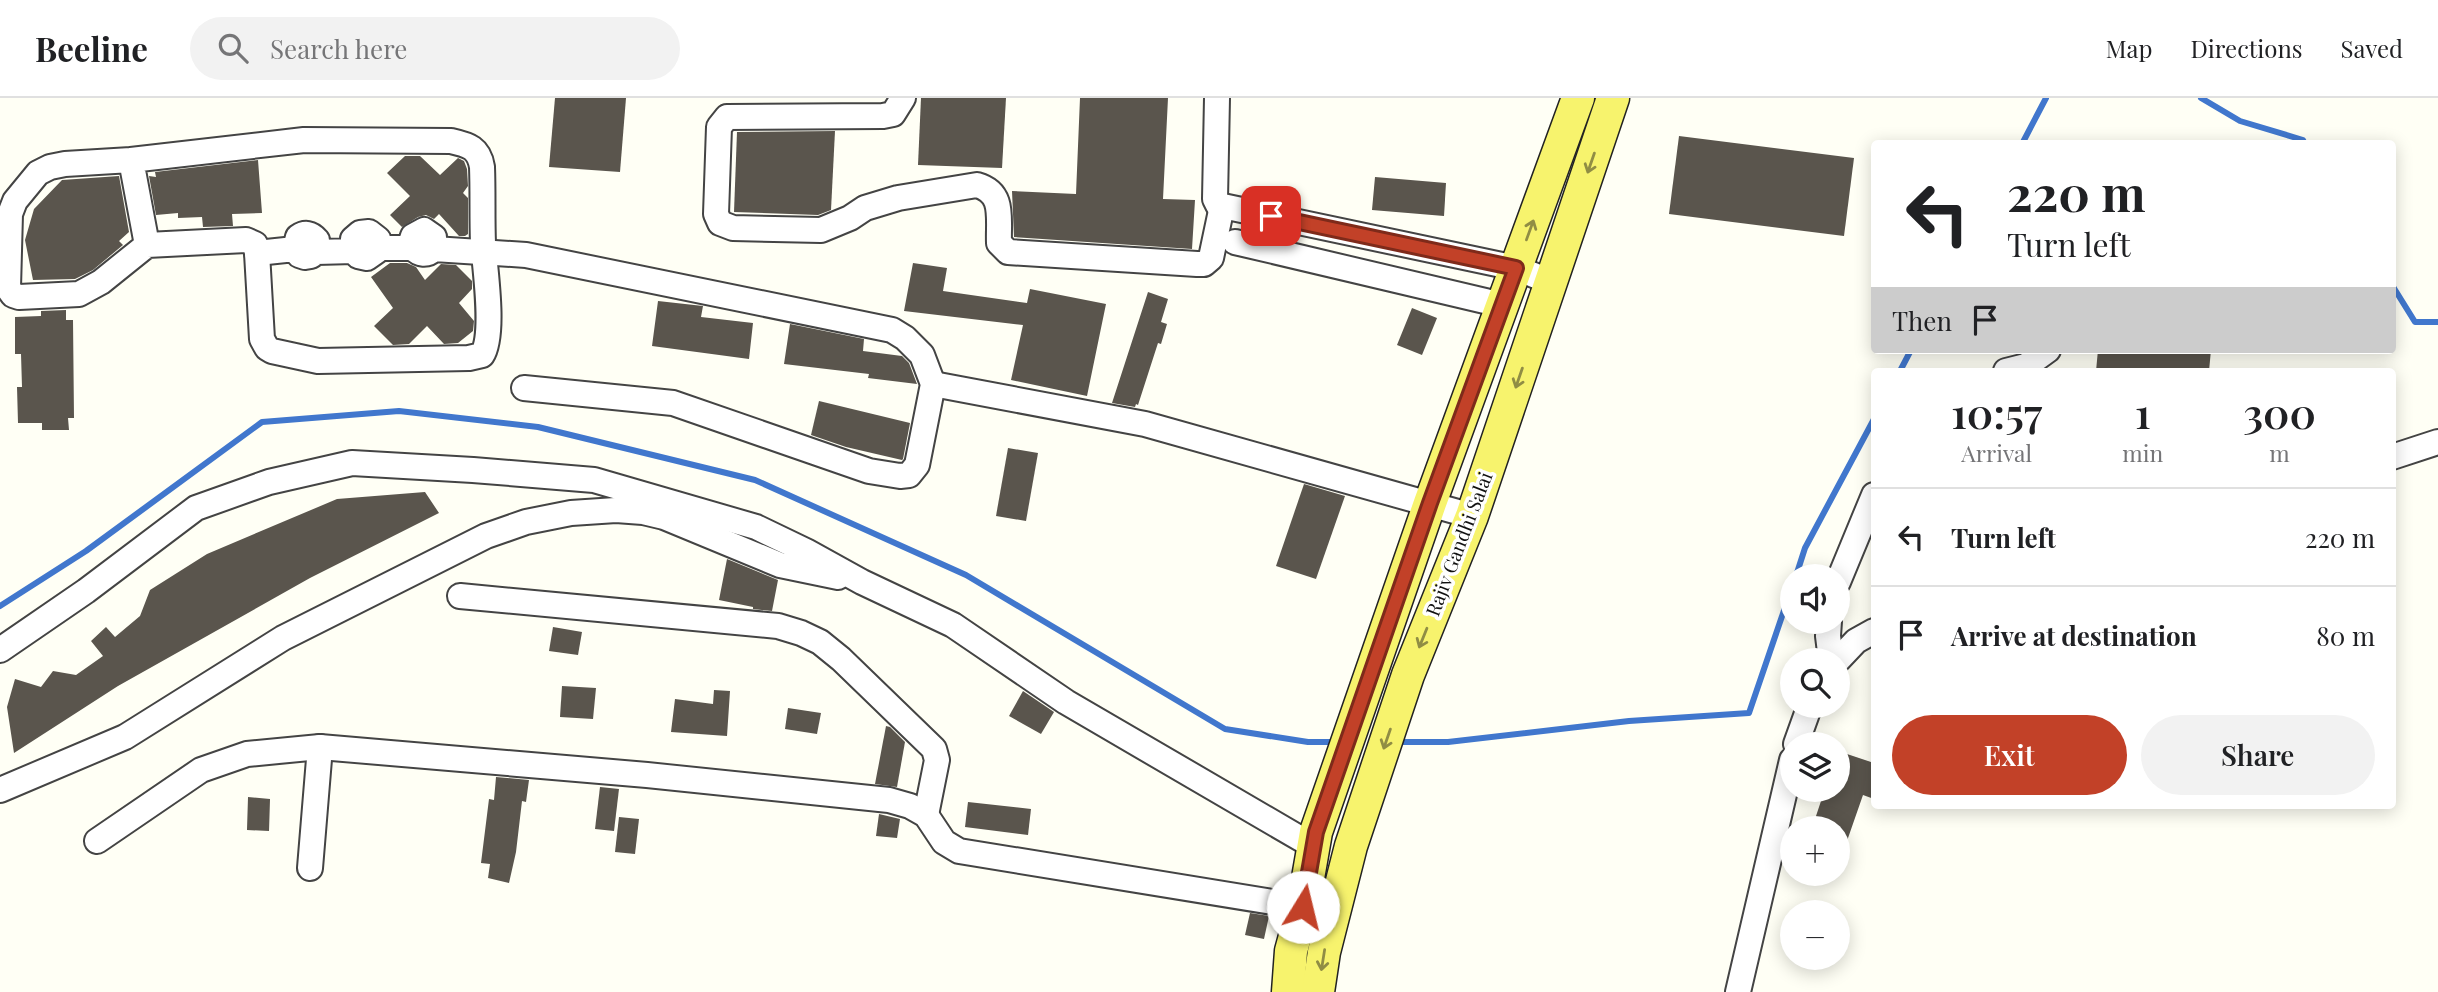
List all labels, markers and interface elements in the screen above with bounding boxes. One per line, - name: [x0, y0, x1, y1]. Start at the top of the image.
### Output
- search box: [190, 17, 680, 80]
- text: Beeline: [35, 26, 148, 70]
- icon: search: [214, 29, 252, 67]
- text: Search here: [270, 31, 407, 66]
- text: Map: [2106, 32, 2152, 64]
- text: Directions: [2190, 32, 2303, 64]
- text: Saved: [2341, 32, 2403, 64]
- one-way arrow: [1584, 151, 1596, 173]
- text: 220 m: [2007, 159, 2146, 224]
- icon: left: [1892, 168, 1983, 259]
- pin: [1241, 186, 1301, 246]
- icon: arrive: [1252, 197, 1290, 235]
- one-way arrow: [1524, 219, 1537, 241]
- text: Turn left: [2007, 222, 2131, 265]
- icon: arrive: [1966, 301, 2004, 339]
- text: Then: [1892, 303, 1952, 338]
- one-way arrow: [1512, 367, 1524, 389]
- text: 10:57: [1951, 384, 2042, 440]
- text: 1: [2135, 384, 2151, 440]
- text: 300: [2243, 384, 2316, 440]
- text: Arrival: [1961, 437, 2032, 468]
- text: min: [2122, 437, 2163, 468]
- text: m: [2269, 437, 2290, 468]
- street label: Rajiv Gandhi Salai: [1419, 467, 1498, 620]
- icon: left: [1892, 518, 1930, 556]
- text: Turn left: [1951, 520, 2056, 555]
- text: 220 m: [2305, 520, 2375, 555]
- map controls: [1780, 564, 1850, 970]
- button: sound: [1780, 564, 1850, 634]
- icon: arrive: [1892, 616, 1930, 654]
- text: Arrive at destination: [1951, 618, 2197, 653]
- text: 80 m: [2316, 618, 2375, 653]
- one-way arrow: [1416, 626, 1429, 648]
- button: search: [1780, 648, 1850, 718]
- button: Exit: [1892, 715, 2127, 795]
- button: Share: [2141, 715, 2375, 795]
- one-way arrow: [1380, 728, 1392, 750]
- button: layers: [1780, 732, 1850, 802]
- button: +: [1780, 816, 1850, 886]
- position arrow: [1266, 870, 1340, 944]
- button: −: [1780, 900, 1850, 970]
- one-way arrow: [1316, 948, 1329, 971]

